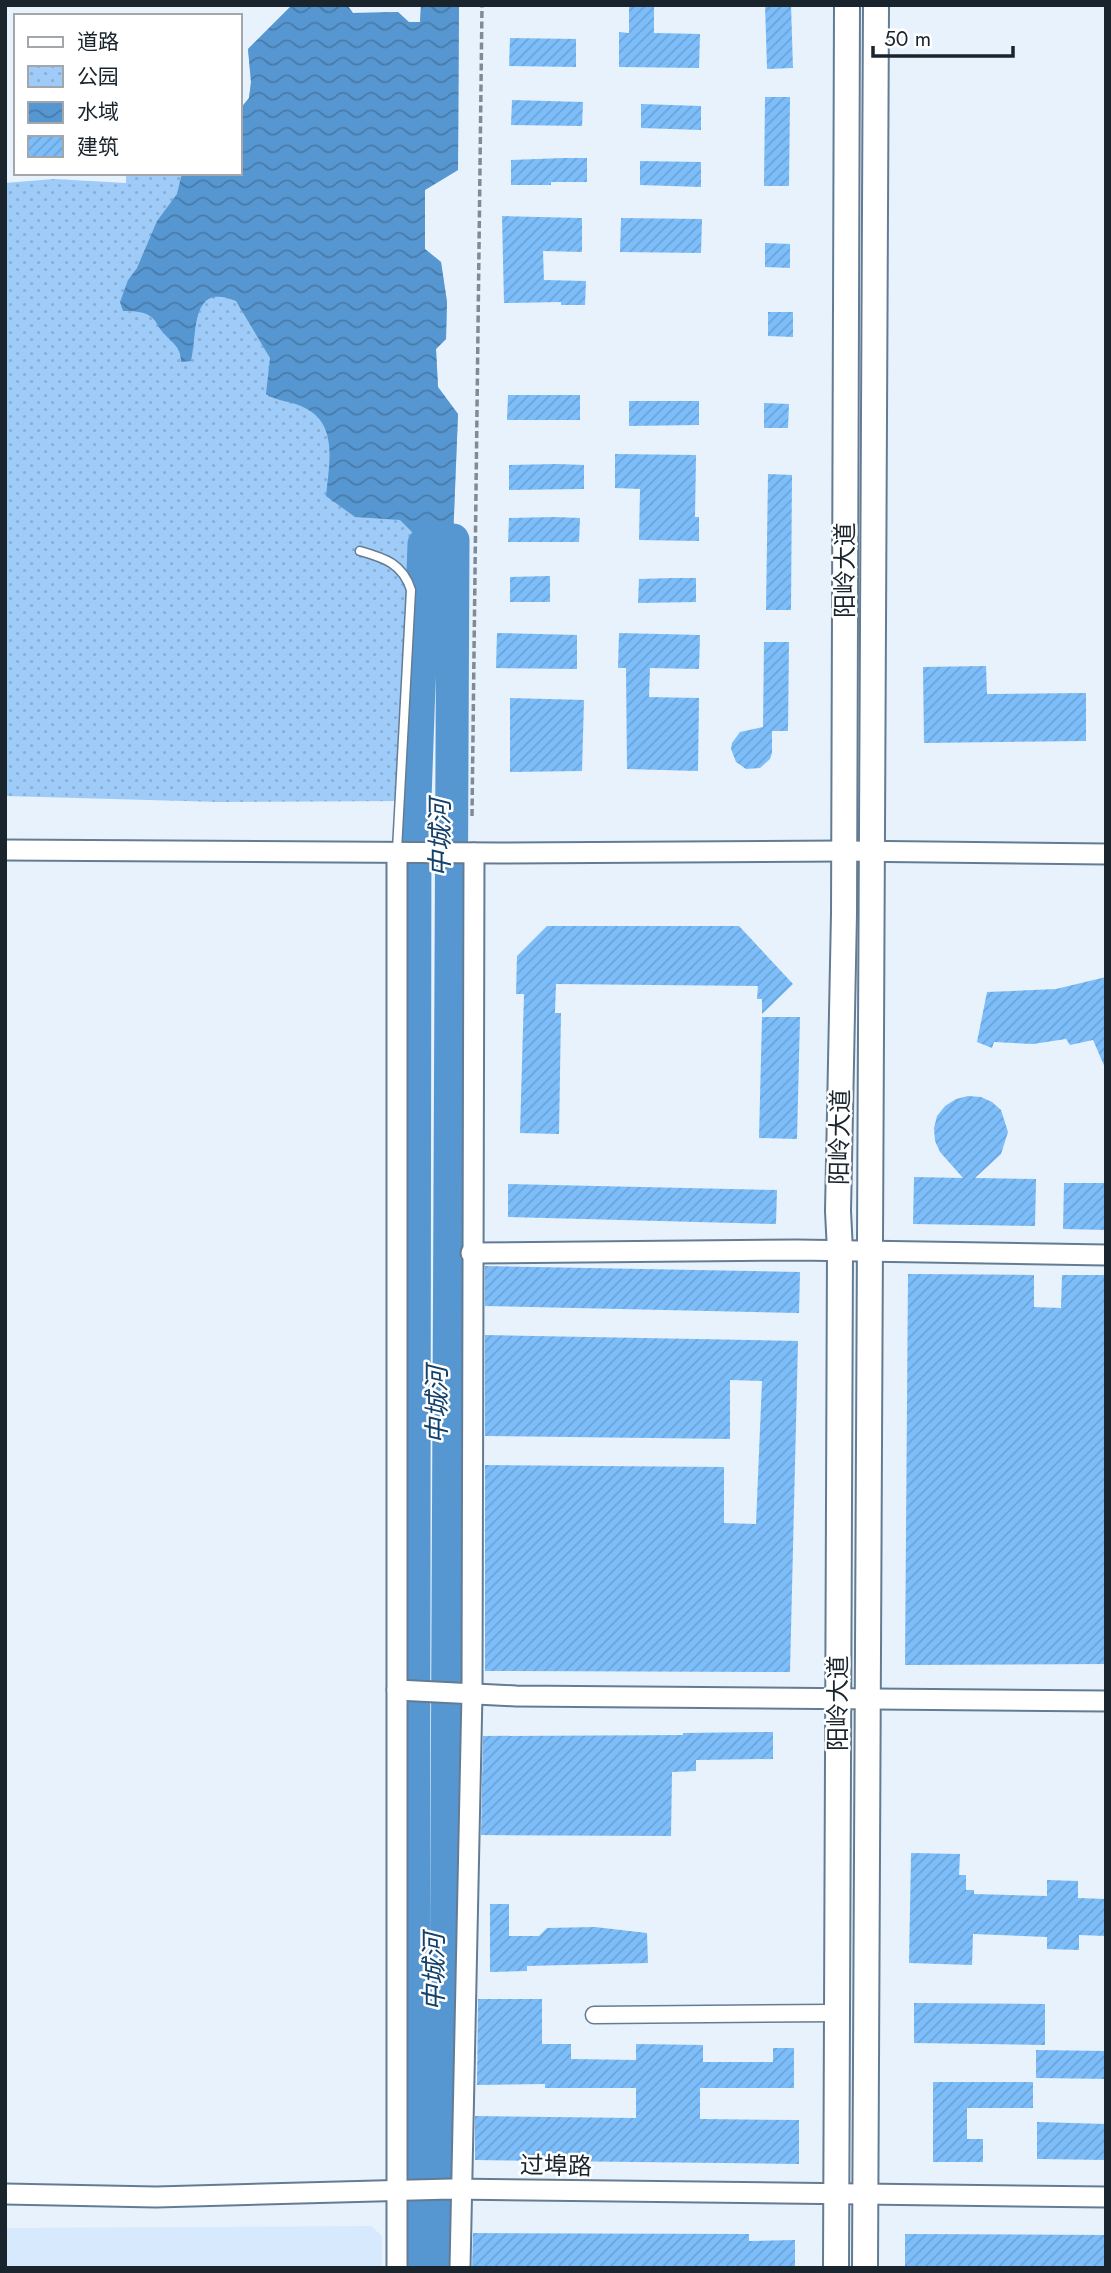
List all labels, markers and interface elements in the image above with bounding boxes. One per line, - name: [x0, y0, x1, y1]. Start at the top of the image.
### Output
- legend: [14, 14, 242, 175]
- scale bar: [873, 14, 1013, 58]
- text: 50 m: [884, 24, 931, 54]
- text: 道路: [77, 27, 119, 57]
- text: 公园: [77, 62, 119, 92]
- text: 水域: [77, 97, 119, 127]
- text: 建筑: [77, 132, 119, 162]
- street label: 阳岭大道: [827, 522, 862, 618]
- water label: 中城河: [421, 794, 459, 877]
- street label: 阳岭大道: [821, 1089, 858, 1185]
- water label: 中城河: [418, 1361, 456, 1444]
- street label: 阳岭大道: [820, 1655, 855, 1751]
- water label: 中城河: [415, 1928, 453, 2011]
- street label: 过埠路: [520, 2147, 592, 2184]

